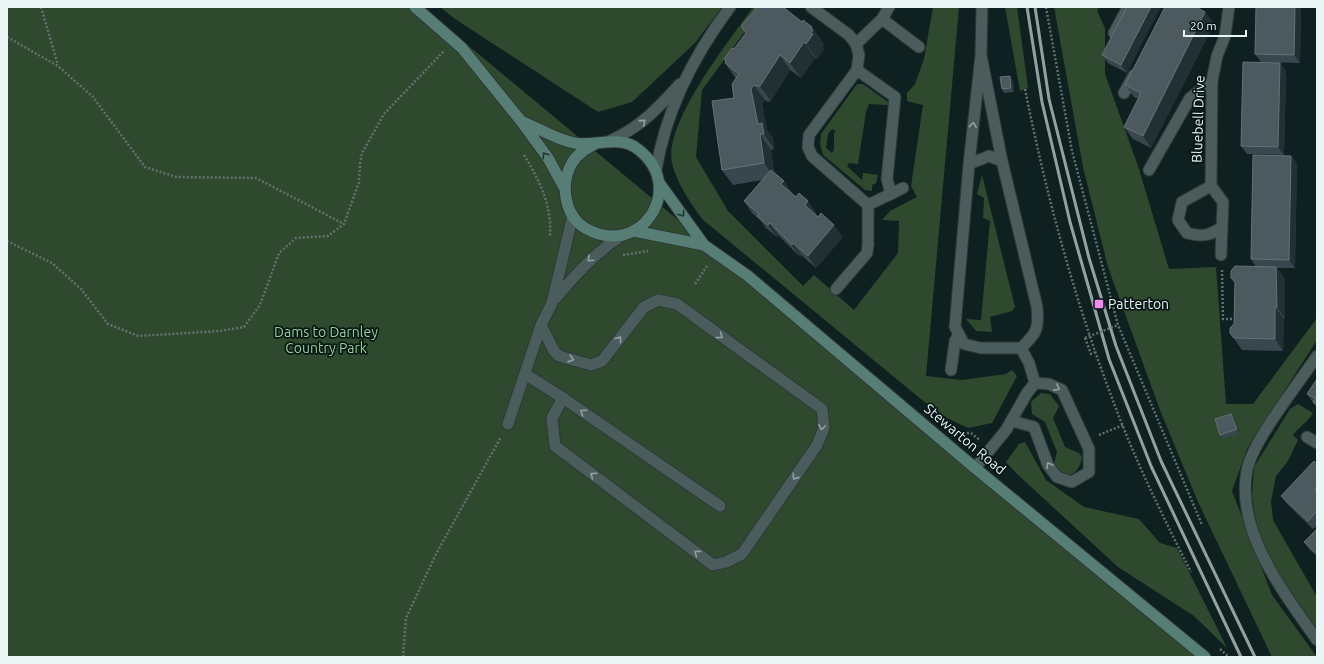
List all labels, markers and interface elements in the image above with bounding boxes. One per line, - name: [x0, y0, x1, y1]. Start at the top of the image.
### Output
- scale bar: [1184, 12, 1246, 38]
- text: 20 m: [1190, 19, 1217, 32]
- street label: Bluebell Drive: [1188, 75, 1208, 163]
- one-way arrow: [638, 119, 646, 126]
- one-way arrow: [968, 122, 977, 128]
- one-way arrow: [543, 152, 550, 159]
- one-way arrow: [677, 210, 685, 217]
- one-way arrow: [588, 254, 595, 261]
- place label: Patterton: [1108, 296, 1169, 312]
- marker: Patterton: [1093, 298, 1105, 310]
- park label: Dams to Darnley Country Park: [274, 324, 378, 356]
- one-way arrow: [716, 331, 723, 338]
- one-way arrow: [614, 337, 621, 344]
- one-way arrow: [567, 354, 574, 363]
- one-way arrow: [1053, 383, 1060, 391]
- street label: Stewarton Road: [921, 400, 1009, 478]
- one-way arrow: [580, 409, 587, 417]
- one-way arrow: [818, 424, 827, 431]
- one-way arrow: [1046, 462, 1053, 469]
- one-way arrow: [591, 473, 598, 480]
- one-way arrow: [792, 473, 800, 480]
- one-way arrow: [695, 551, 702, 558]

